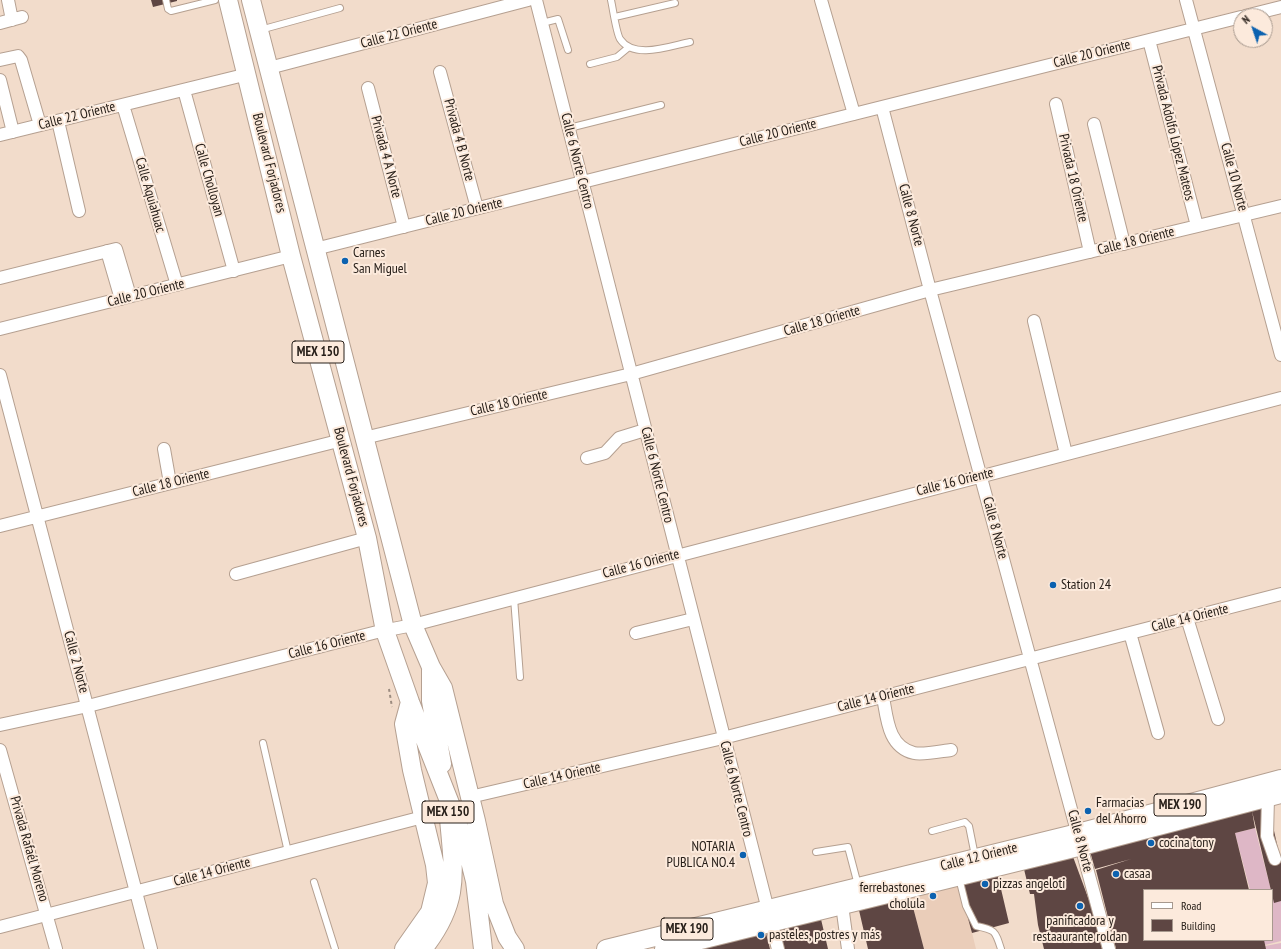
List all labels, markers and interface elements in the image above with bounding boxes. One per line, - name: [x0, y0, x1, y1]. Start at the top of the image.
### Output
- north arrow: [1233, 8, 1273, 48]
- text: N: [1239, 12, 1253, 27]
- street label: Calle 22 Oriente: [359, 16, 439, 52]
- street label: Calle 20 Oriente: [1052, 36, 1132, 72]
- street label: Privada Adolfo López Mateos: [1148, 64, 1198, 202]
- street label: Privada 4 B Norte: [440, 97, 478, 183]
- street label: Calle 22 Oriente: [37, 98, 117, 134]
- street label: Boulevard Forjadores: [248, 111, 290, 215]
- street label: Calle 6 Norte Centro: [557, 111, 597, 211]
- street label: Privada 4 A Norte: [367, 114, 405, 200]
- street label: Calle 20 Oriente: [738, 115, 818, 151]
- street label: Privada 18 Oriente: [1055, 132, 1091, 224]
- street label: Calle 10 Norte: [1217, 141, 1251, 213]
- street label: Calle Cholloyan: [191, 142, 227, 218]
- street label: Calle Aquiahuac: [131, 156, 169, 234]
- street label: Calle 8 Norte: [895, 182, 927, 248]
- street label: Calle 20 Oriente: [424, 194, 504, 230]
- street label: Calle 18 Oriente: [1096, 223, 1176, 259]
- place label: Carnes San Miguel: [353, 245, 407, 278]
- marker: Carnes San Miguel: [340, 256, 350, 266]
- street label: Calle 20 Oriente: [106, 275, 186, 311]
- street label: Calle 18 Oriente: [782, 302, 862, 340]
- road number: MEX 150: [292, 341, 344, 363]
- street label: Calle 18 Oriente: [469, 386, 549, 420]
- street label: Boulevard Forjadores: [330, 425, 372, 529]
- street label: Calle 6 Norte Centro: [637, 425, 677, 525]
- street label: Calle 16 Oriente: [915, 464, 995, 500]
- street label: Calle 18 Oriente: [131, 465, 211, 501]
- street label: Calle 8 Norte: [979, 495, 1011, 561]
- street label: Calle 16 Oriente: [601, 546, 681, 582]
- place label: Station 24: [1061, 577, 1111, 593]
- marker: Station 24: [1048, 580, 1058, 590]
- street label: Calle 14 Oriente: [1150, 600, 1230, 636]
- street label: Calle 16 Oriente: [287, 627, 367, 663]
- street label: Calle 2 Norte: [60, 629, 92, 695]
- street label: Calle 14 Oriente: [836, 680, 916, 716]
- street label: Calle 6 Norte Centro: [716, 739, 756, 839]
- street label: Calle 14 Oriente: [522, 759, 602, 793]
- street label: Privada Rafaél Moreno: [6, 794, 52, 904]
- road number: MEX 190: [1154, 794, 1206, 816]
- place label: Farmacias del Ahorro: [1096, 795, 1147, 828]
- road number: MEX 150: [422, 801, 474, 823]
- marker: Farmacias del Ahorro: [1083, 806, 1093, 816]
- street label: Calle 8 Norte: [1064, 808, 1096, 874]
- place label: cocina tony: [1159, 835, 1214, 851]
- marker: cocina tony: [1146, 838, 1156, 848]
- place label: NOTARIA PUBLICA NO.4: [666, 839, 735, 872]
- street label: Calle 12 Oriente: [939, 839, 1019, 875]
- marker: NOTARIA PUBLICA NO.4: [738, 850, 748, 860]
- street label: Calle 14 Oriente: [172, 854, 252, 890]
- place label: casaa: [1124, 866, 1151, 882]
- marker: casaa: [1111, 869, 1121, 879]
- place label: pizzas angeloti: [993, 876, 1065, 892]
- marker: pizzas angeloti: [980, 879, 990, 889]
- place label: ferrebastones cholula: [859, 880, 925, 912]
- legend: [1143, 889, 1273, 941]
- marker: ferrebastones cholula: [928, 891, 938, 901]
- text: Road: [1181, 898, 1201, 913]
- marker: panificadora y restaaurante roldan: [1075, 901, 1085, 911]
- place label: panificadora y restaaurante roldan: [1033, 913, 1127, 946]
- road number: MEX 190: [661, 918, 713, 940]
- text: Building: [1181, 918, 1216, 933]
- place label: pasteles, postres y más: [769, 927, 880, 943]
- marker: pasteles, postres y más: [756, 930, 766, 940]

